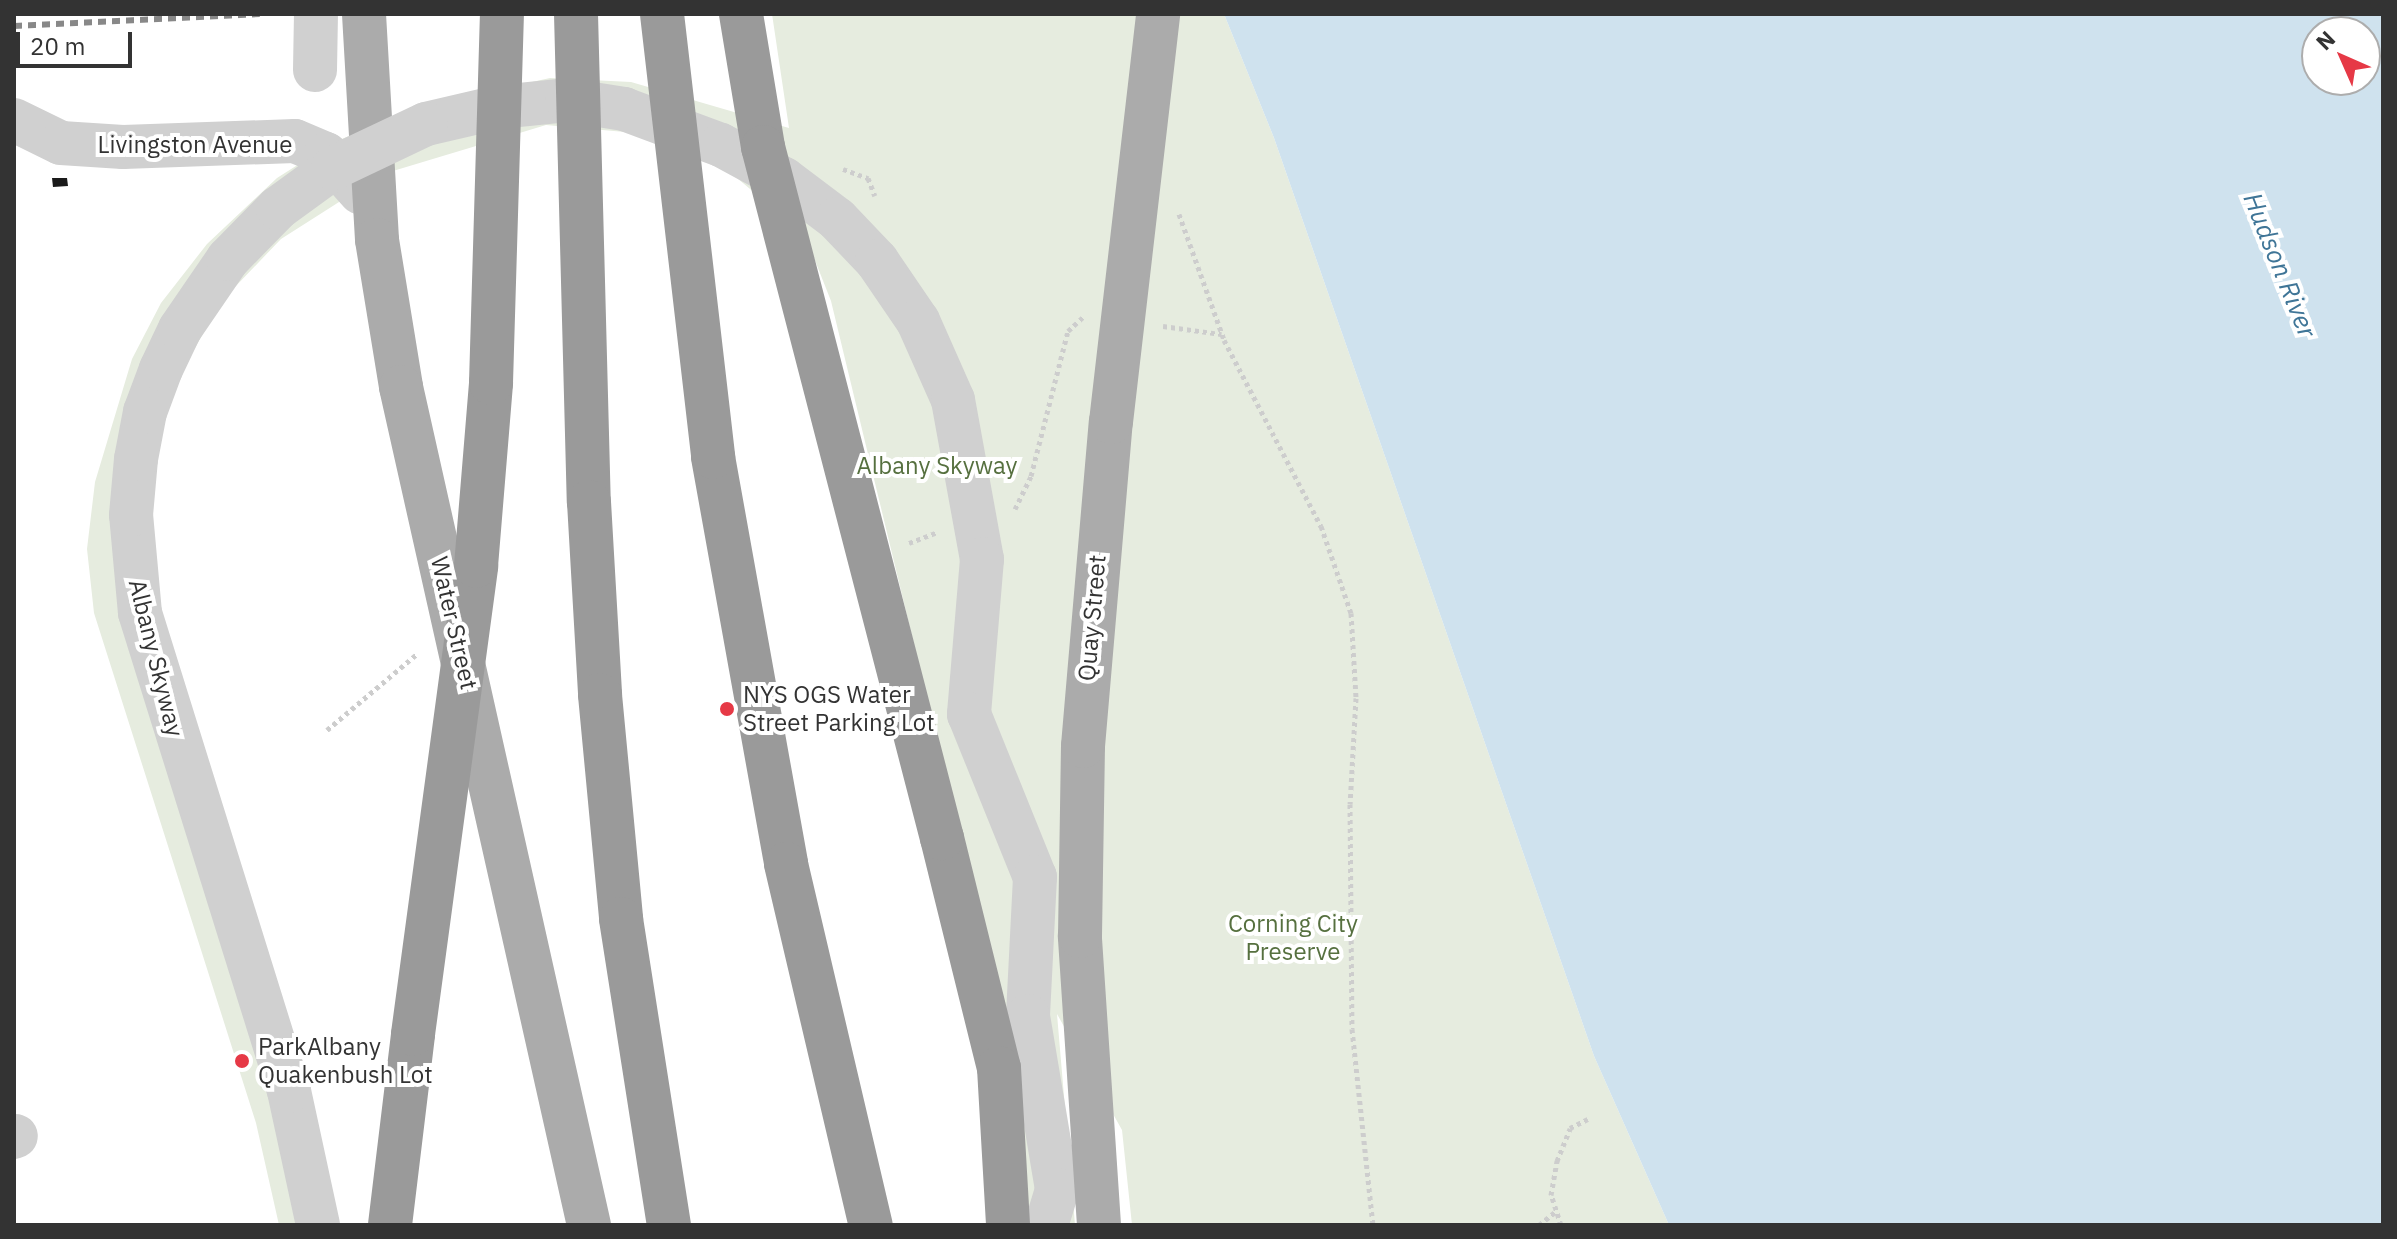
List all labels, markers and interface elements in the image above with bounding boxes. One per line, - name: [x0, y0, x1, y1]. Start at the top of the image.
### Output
- scale bar: [20, 16, 136, 66]
- north arrow: [2301, 16, 2381, 96]
- text: N: [2309, 24, 2341, 56]
- text: 20 m: [30, 30, 85, 62]
- street label: Livingston Avenue: [98, 131, 292, 159]
- water label: Hudson River: [2237, 188, 2323, 342]
- park label: Albany Skyway: [856, 452, 1018, 480]
- street label: Water Street: [425, 554, 483, 692]
- street label: Quay Street: [1072, 554, 1112, 682]
- street label: Albany Skyway: [123, 576, 189, 740]
- place label: NYS OGS Water Street Parking Lot: [743, 681, 935, 737]
- marker: NYS OGS Water Street Parking Lot: [718, 700, 736, 718]
- park label: Corning City Preserve: [1228, 910, 1358, 966]
- place label: ParkAlbany Quakenbush Lot: [258, 1033, 433, 1089]
- marker: ParkAlbany Quakenbush Lot: [233, 1052, 251, 1070]

